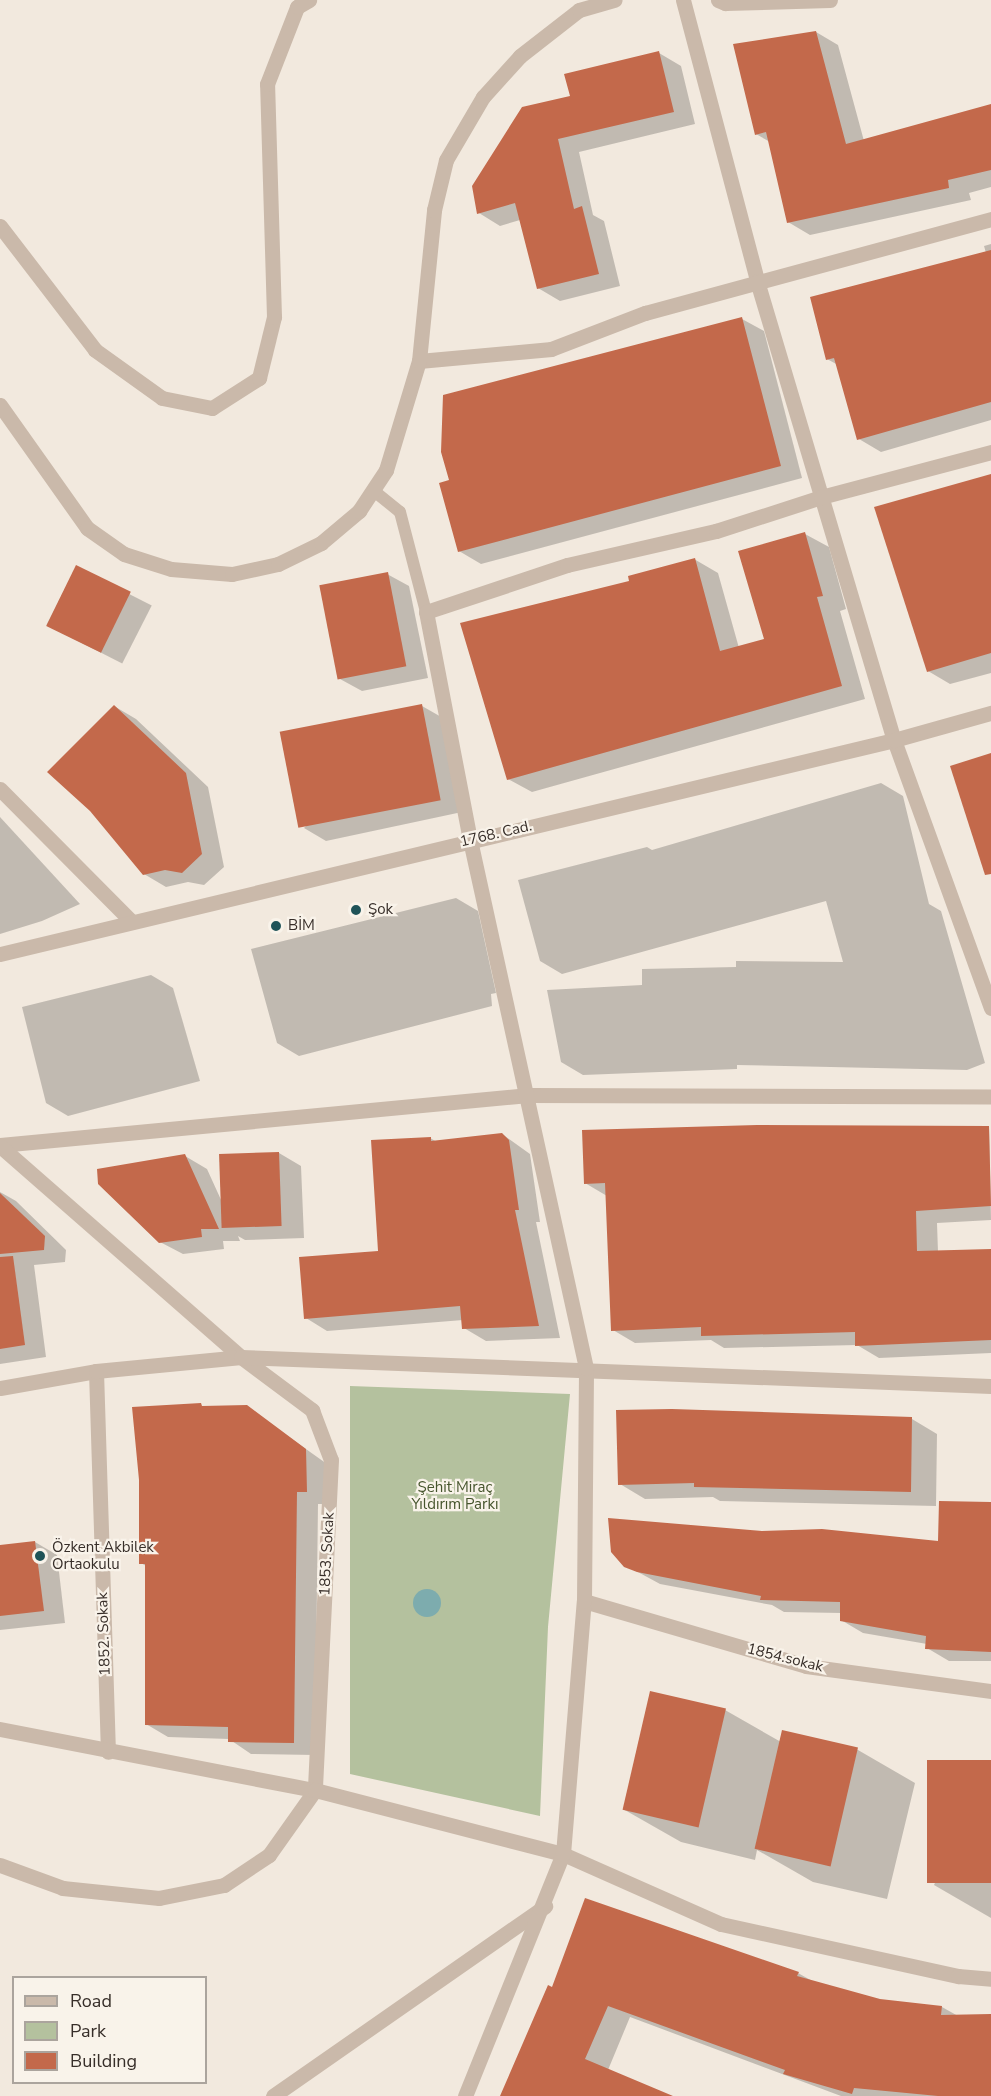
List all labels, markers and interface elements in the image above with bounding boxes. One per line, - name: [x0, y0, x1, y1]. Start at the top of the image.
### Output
- street label: 1768. Cad.: [458, 817, 534, 851]
- place label: Şok: [368, 901, 393, 919]
- marker: Şok: [349, 903, 363, 917]
- place label: BİM: [288, 917, 315, 935]
- marker: BİM: [269, 919, 283, 933]
- park label: Şehit Miraç Yıldırım Parkı: [412, 1478, 498, 1513]
- street label: 1853. Sokak: [316, 1512, 338, 1596]
- place label: Özkent Akbilek Ortaokulu: [52, 1538, 154, 1573]
- marker: Özkent Akbilek Ortaokulu: [33, 1549, 47, 1563]
- street label: 1852. Sokak: [94, 1592, 114, 1676]
- street label: 1854.sokak: [745, 1640, 825, 1676]
- legend: [12, 1976, 207, 2084]
- text: Road: [70, 1989, 112, 2013]
- text: Park: [70, 2019, 106, 2043]
- text: Building: [70, 2049, 137, 2073]

